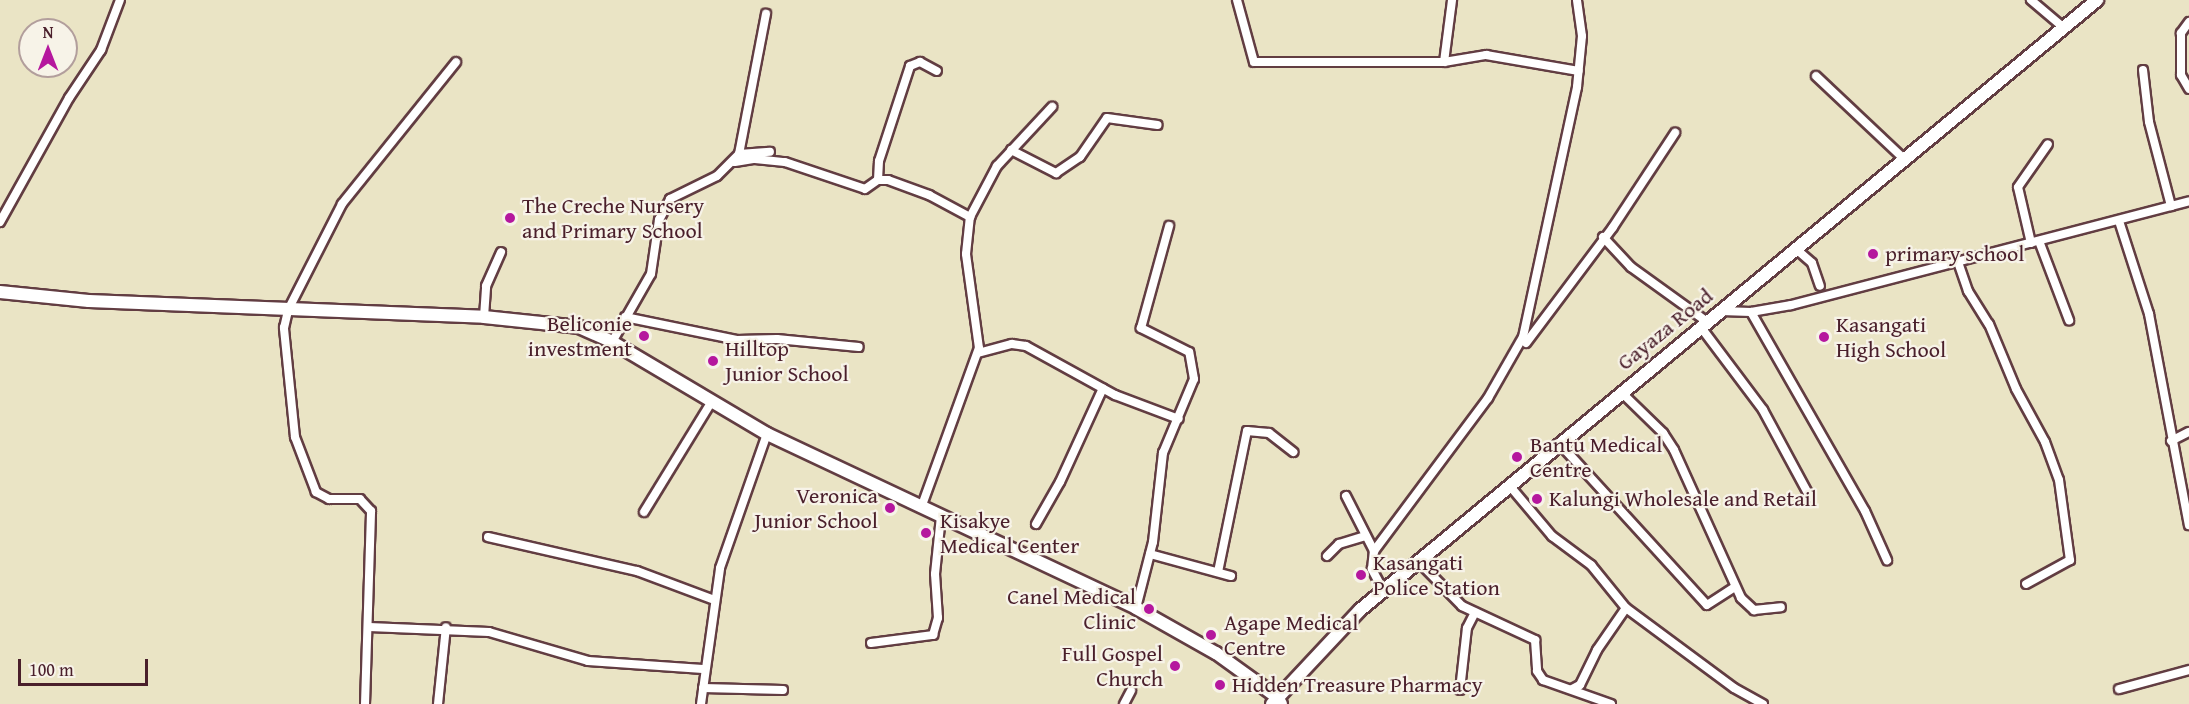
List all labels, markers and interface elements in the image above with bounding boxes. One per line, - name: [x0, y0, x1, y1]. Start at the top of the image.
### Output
- north arrow: [18, 18, 78, 78]
- text: N: [43, 20, 53, 44]
- place label: The Creche Nursery and Primary School: [522, 192, 704, 243]
- marker: The Creche Nursery and Primary School: [503, 211, 517, 225]
- place label: primary school: [1885, 241, 2024, 267]
- marker: primary school: [1866, 247, 1880, 261]
- street label: Gayaza Road: [1612, 282, 1718, 376]
- place label: Beliconie investment: [528, 310, 632, 362]
- place label: Kasangati High School: [1836, 311, 1946, 362]
- marker: Beliconie investment: [637, 329, 651, 343]
- marker: Kasangati High School: [1817, 330, 1831, 344]
- place label: Hilltop Junior School: [725, 335, 849, 386]
- marker: Hilltop Junior School: [706, 354, 720, 368]
- place label: Bantu Medical Centre: [1530, 431, 1662, 482]
- marker: Bantu Medical Centre: [1508, 448, 1526, 466]
- place label: Veronica Junior School: [754, 482, 878, 534]
- place label: Kalungi Wholesale and Retail: [1549, 486, 1817, 512]
- marker: Kalungi Wholesale and Retail: [1530, 492, 1544, 506]
- marker: Veronica Junior School: [883, 501, 897, 515]
- place label: Kisakye Medical Center: [940, 507, 1079, 558]
- marker: Kisakye Medical Center: [917, 524, 935, 542]
- place label: Kasangati Police Station: [1373, 549, 1500, 600]
- marker: Kasangati Police Station: [1354, 568, 1368, 582]
- place label: Canel Medical Clinic: [1007, 583, 1136, 634]
- marker: Canel Medical Clinic: [1140, 600, 1158, 618]
- place label: Agape Medical Centre: [1224, 609, 1358, 660]
- marker: Agape Medical Centre: [1202, 626, 1220, 644]
- place label: Full Gospel Church: [1062, 640, 1163, 692]
- scale bar: [21, 647, 152, 685]
- text: 100 m: [29, 656, 74, 683]
- marker: Full Gospel Church: [1168, 659, 1182, 673]
- place label: Hidden Treasure Pharmacy: [1232, 672, 1483, 698]
- marker: Hidden Treasure Pharmacy: [1213, 678, 1227, 692]

